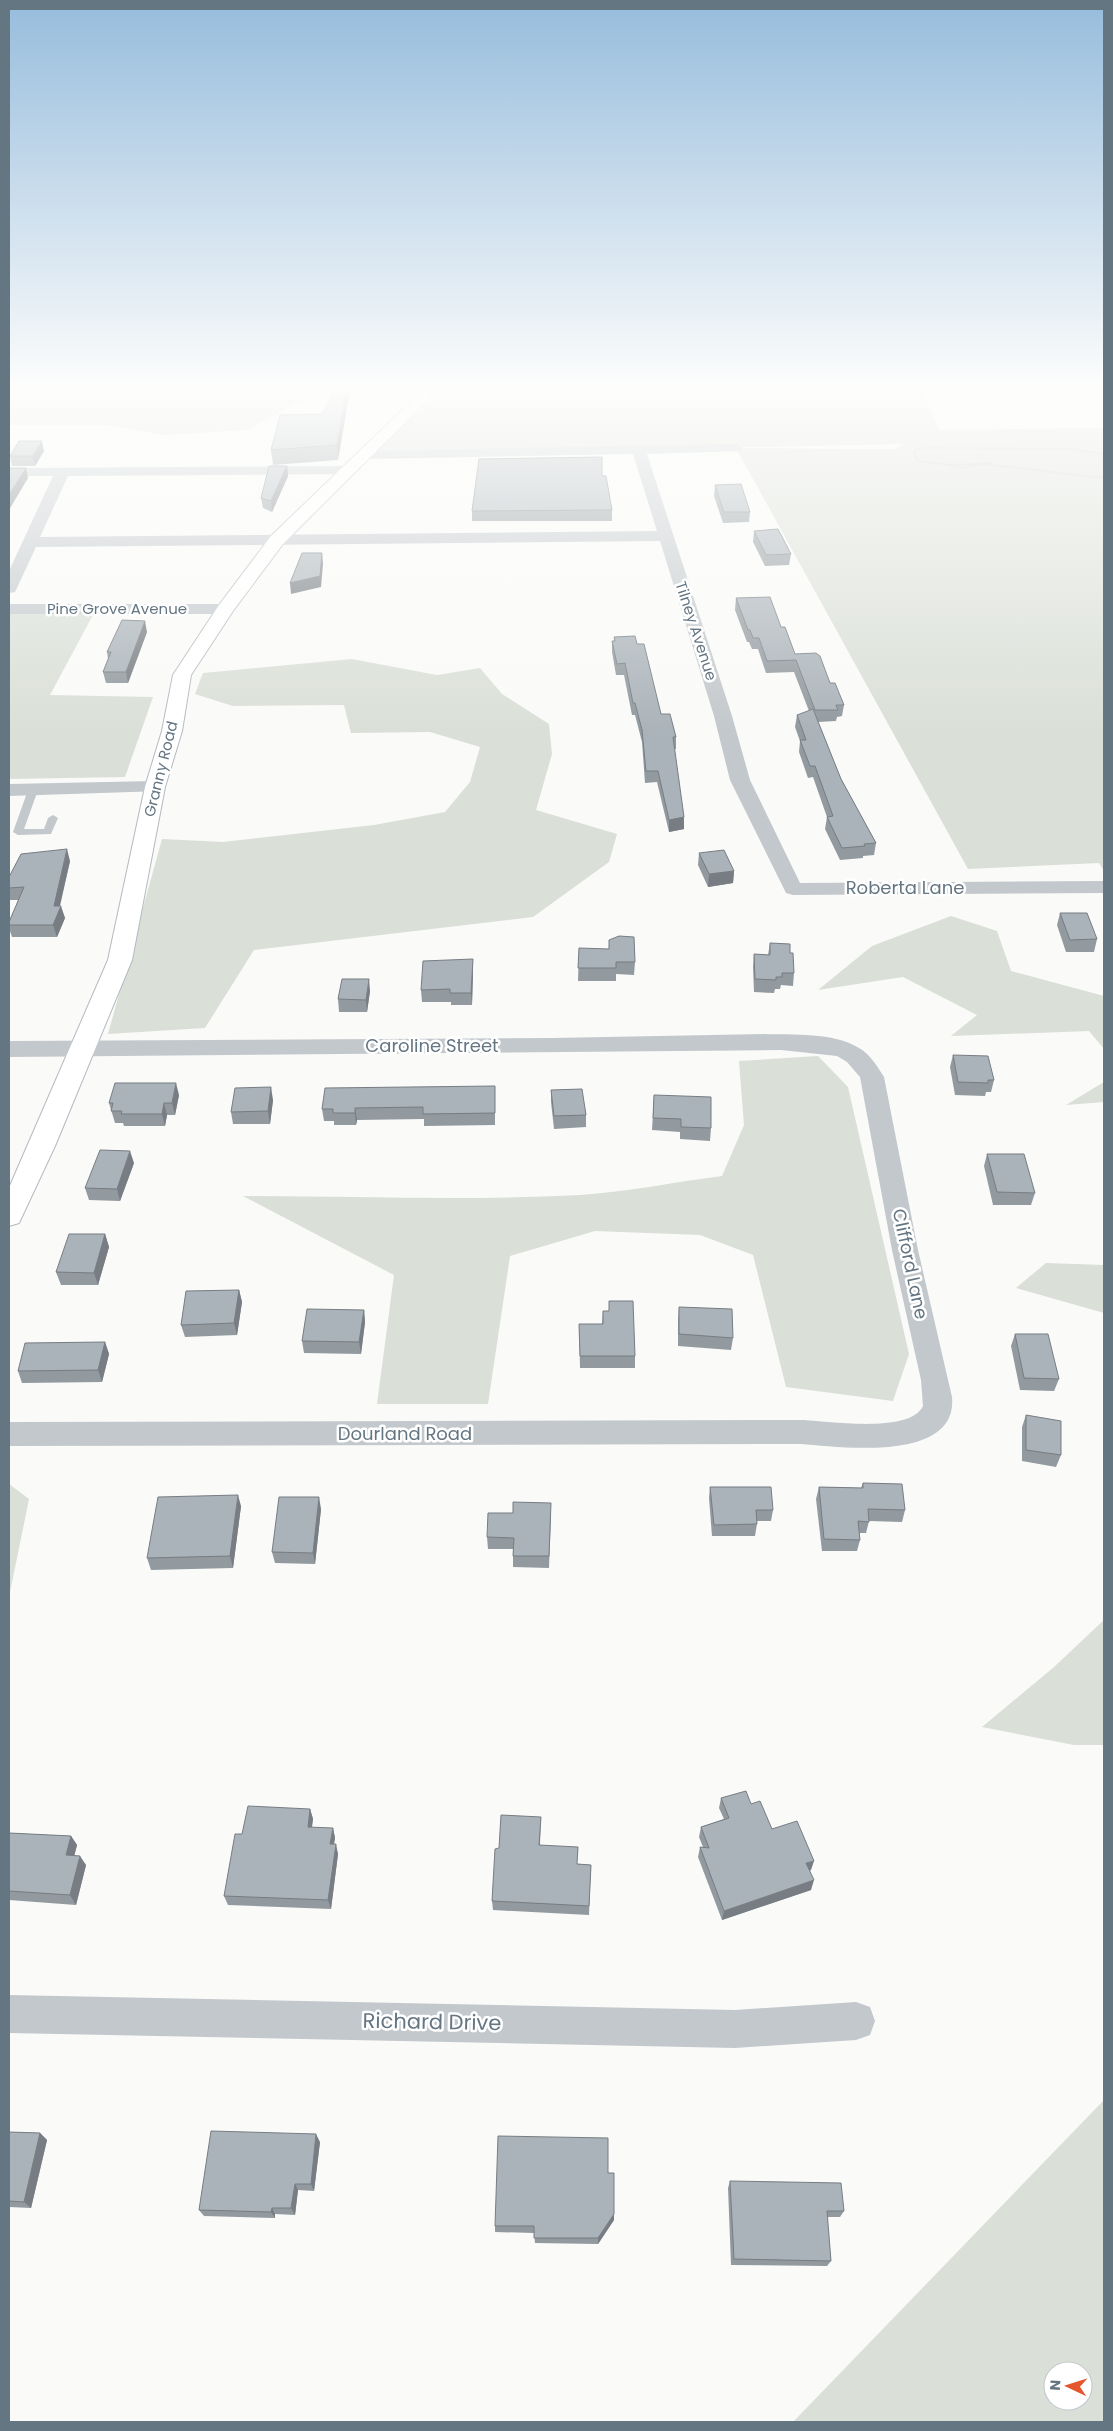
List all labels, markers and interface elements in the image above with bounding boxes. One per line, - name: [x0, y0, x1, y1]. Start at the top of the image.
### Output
- street label: Tilney Avenue: [671, 579, 722, 683]
- street label: Pine Grove Avenue: [47, 598, 187, 619]
- street label: Granny Road: [138, 719, 183, 819]
- street label: Roberta Lane: [846, 875, 964, 900]
- street label: Caroline Street: [365, 1033, 499, 1058]
- street label: Clifford Lane: [887, 1206, 934, 1321]
- street label: Dourland Road: [338, 1421, 472, 1446]
- street label: Richard Drive: [362, 2006, 502, 2037]
- north arrow: [1043, 2361, 1093, 2411]
- text: N: [1045, 2379, 1065, 2391]

